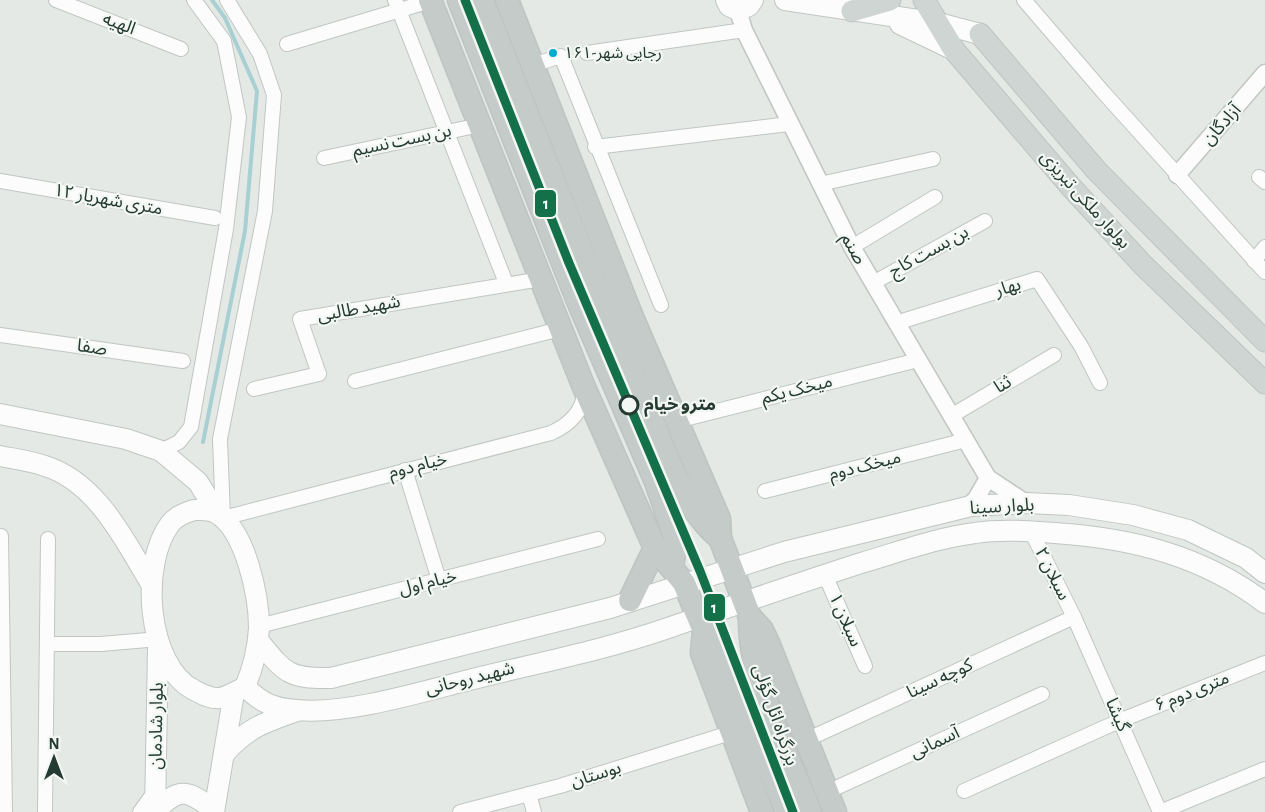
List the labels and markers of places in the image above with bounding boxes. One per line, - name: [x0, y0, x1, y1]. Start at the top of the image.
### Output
- place label: ۱۶۱-رجایی شهر: [564, 45, 662, 62]
- marker: ۱۶۱-رجایی شهر: [547, 47, 559, 59]
- marker: مترو خیام: [619, 395, 639, 415]
- place label: مترو خیام: [644, 396, 716, 417]

